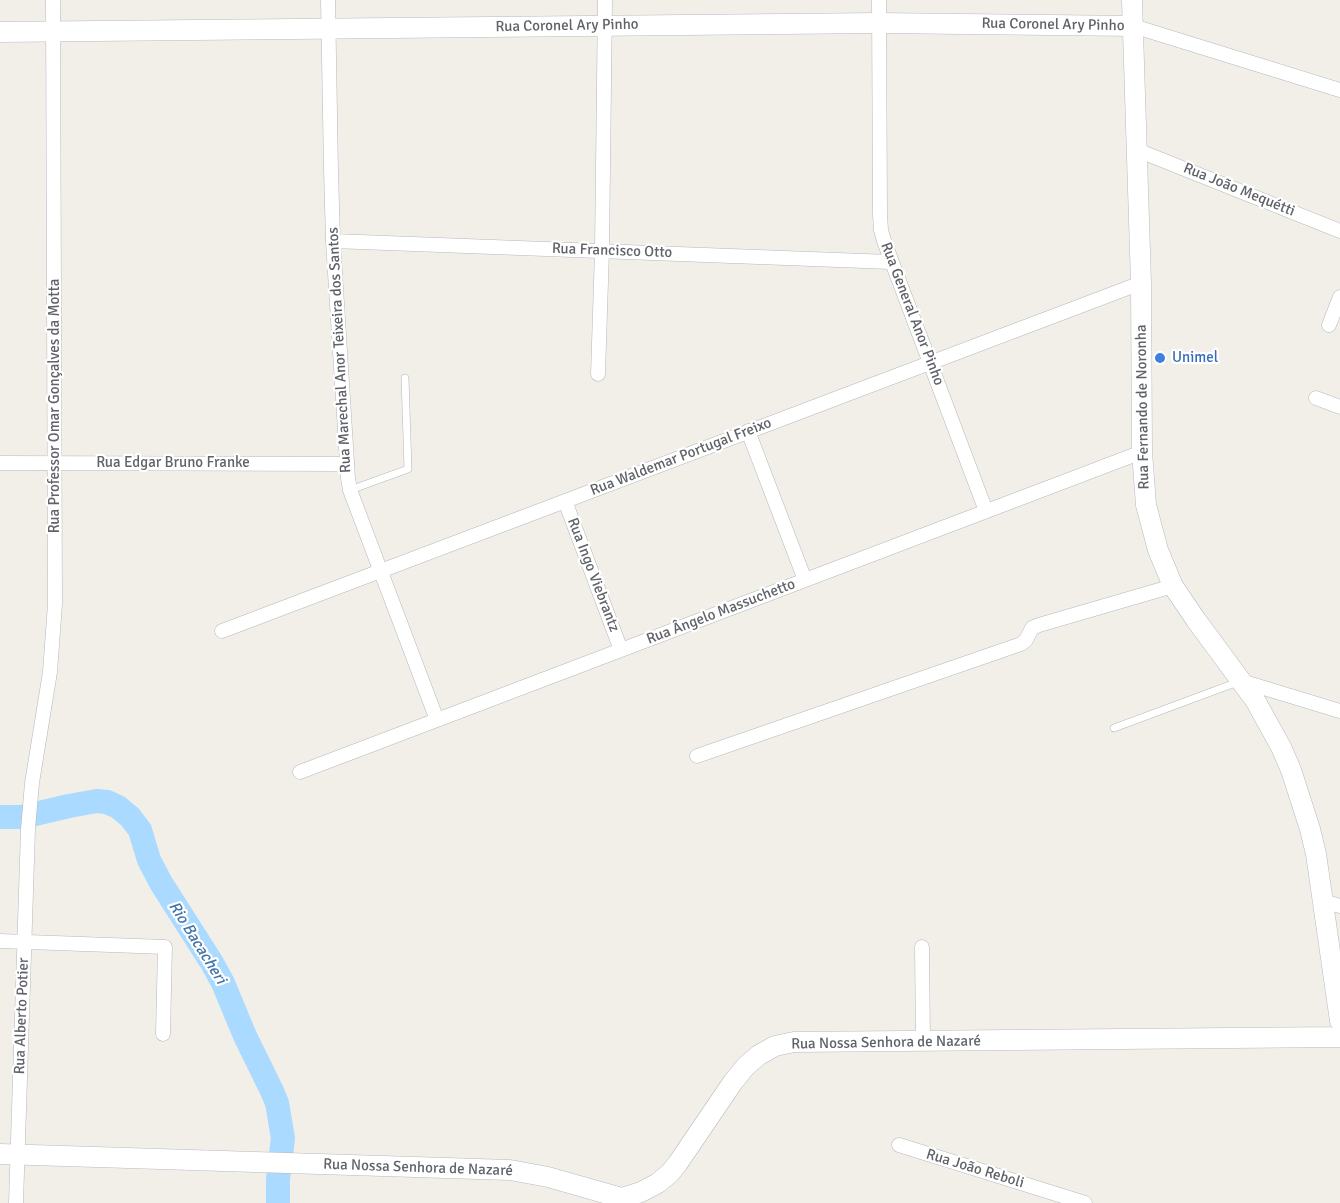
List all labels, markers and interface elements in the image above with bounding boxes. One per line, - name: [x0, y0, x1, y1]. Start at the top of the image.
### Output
- street label: Rua Coronel Ary Pinho: [981, 15, 1125, 35]
- street label: Rua Coronel Ary Pinho: [495, 16, 639, 36]
- street label: Rua João Mequétti: [1181, 159, 1297, 221]
- street label: Rua Marechal Anor Teixeira dos Santos: [325, 227, 355, 473]
- street label: Rua Francisco Otto: [552, 240, 672, 262]
- street label: Rua General Anor Pinho: [876, 240, 948, 388]
- street label: Rua Professor Omar Gonçalves da Motta: [46, 279, 64, 533]
- street label: Rua Fernando de Noronha: [1133, 324, 1153, 490]
- place label: Unimel: [1172, 349, 1218, 367]
- marker: Unimel: [1153, 351, 1167, 365]
- street label: Rua Waldemar Portugal Freixo: [588, 414, 774, 500]
- street label: Rua Edgar Bruno Franke: [96, 454, 250, 472]
- street label: Rua Ingo Viebrantz: [563, 515, 623, 635]
- street label: Rua Ângelo Massuchetto: [644, 575, 798, 649]
- water label: Rio Bacacheri: [164, 898, 230, 988]
- street label: Rua Alberto Potier: [11, 957, 33, 1075]
- street label: Rua Nossa Senhora de Nazaré: [791, 1032, 981, 1054]
- street label: Rua João Reboli: [924, 1146, 1026, 1192]
- street label: Rua Nossa Senhora de Nazaré: [323, 1156, 513, 1180]

